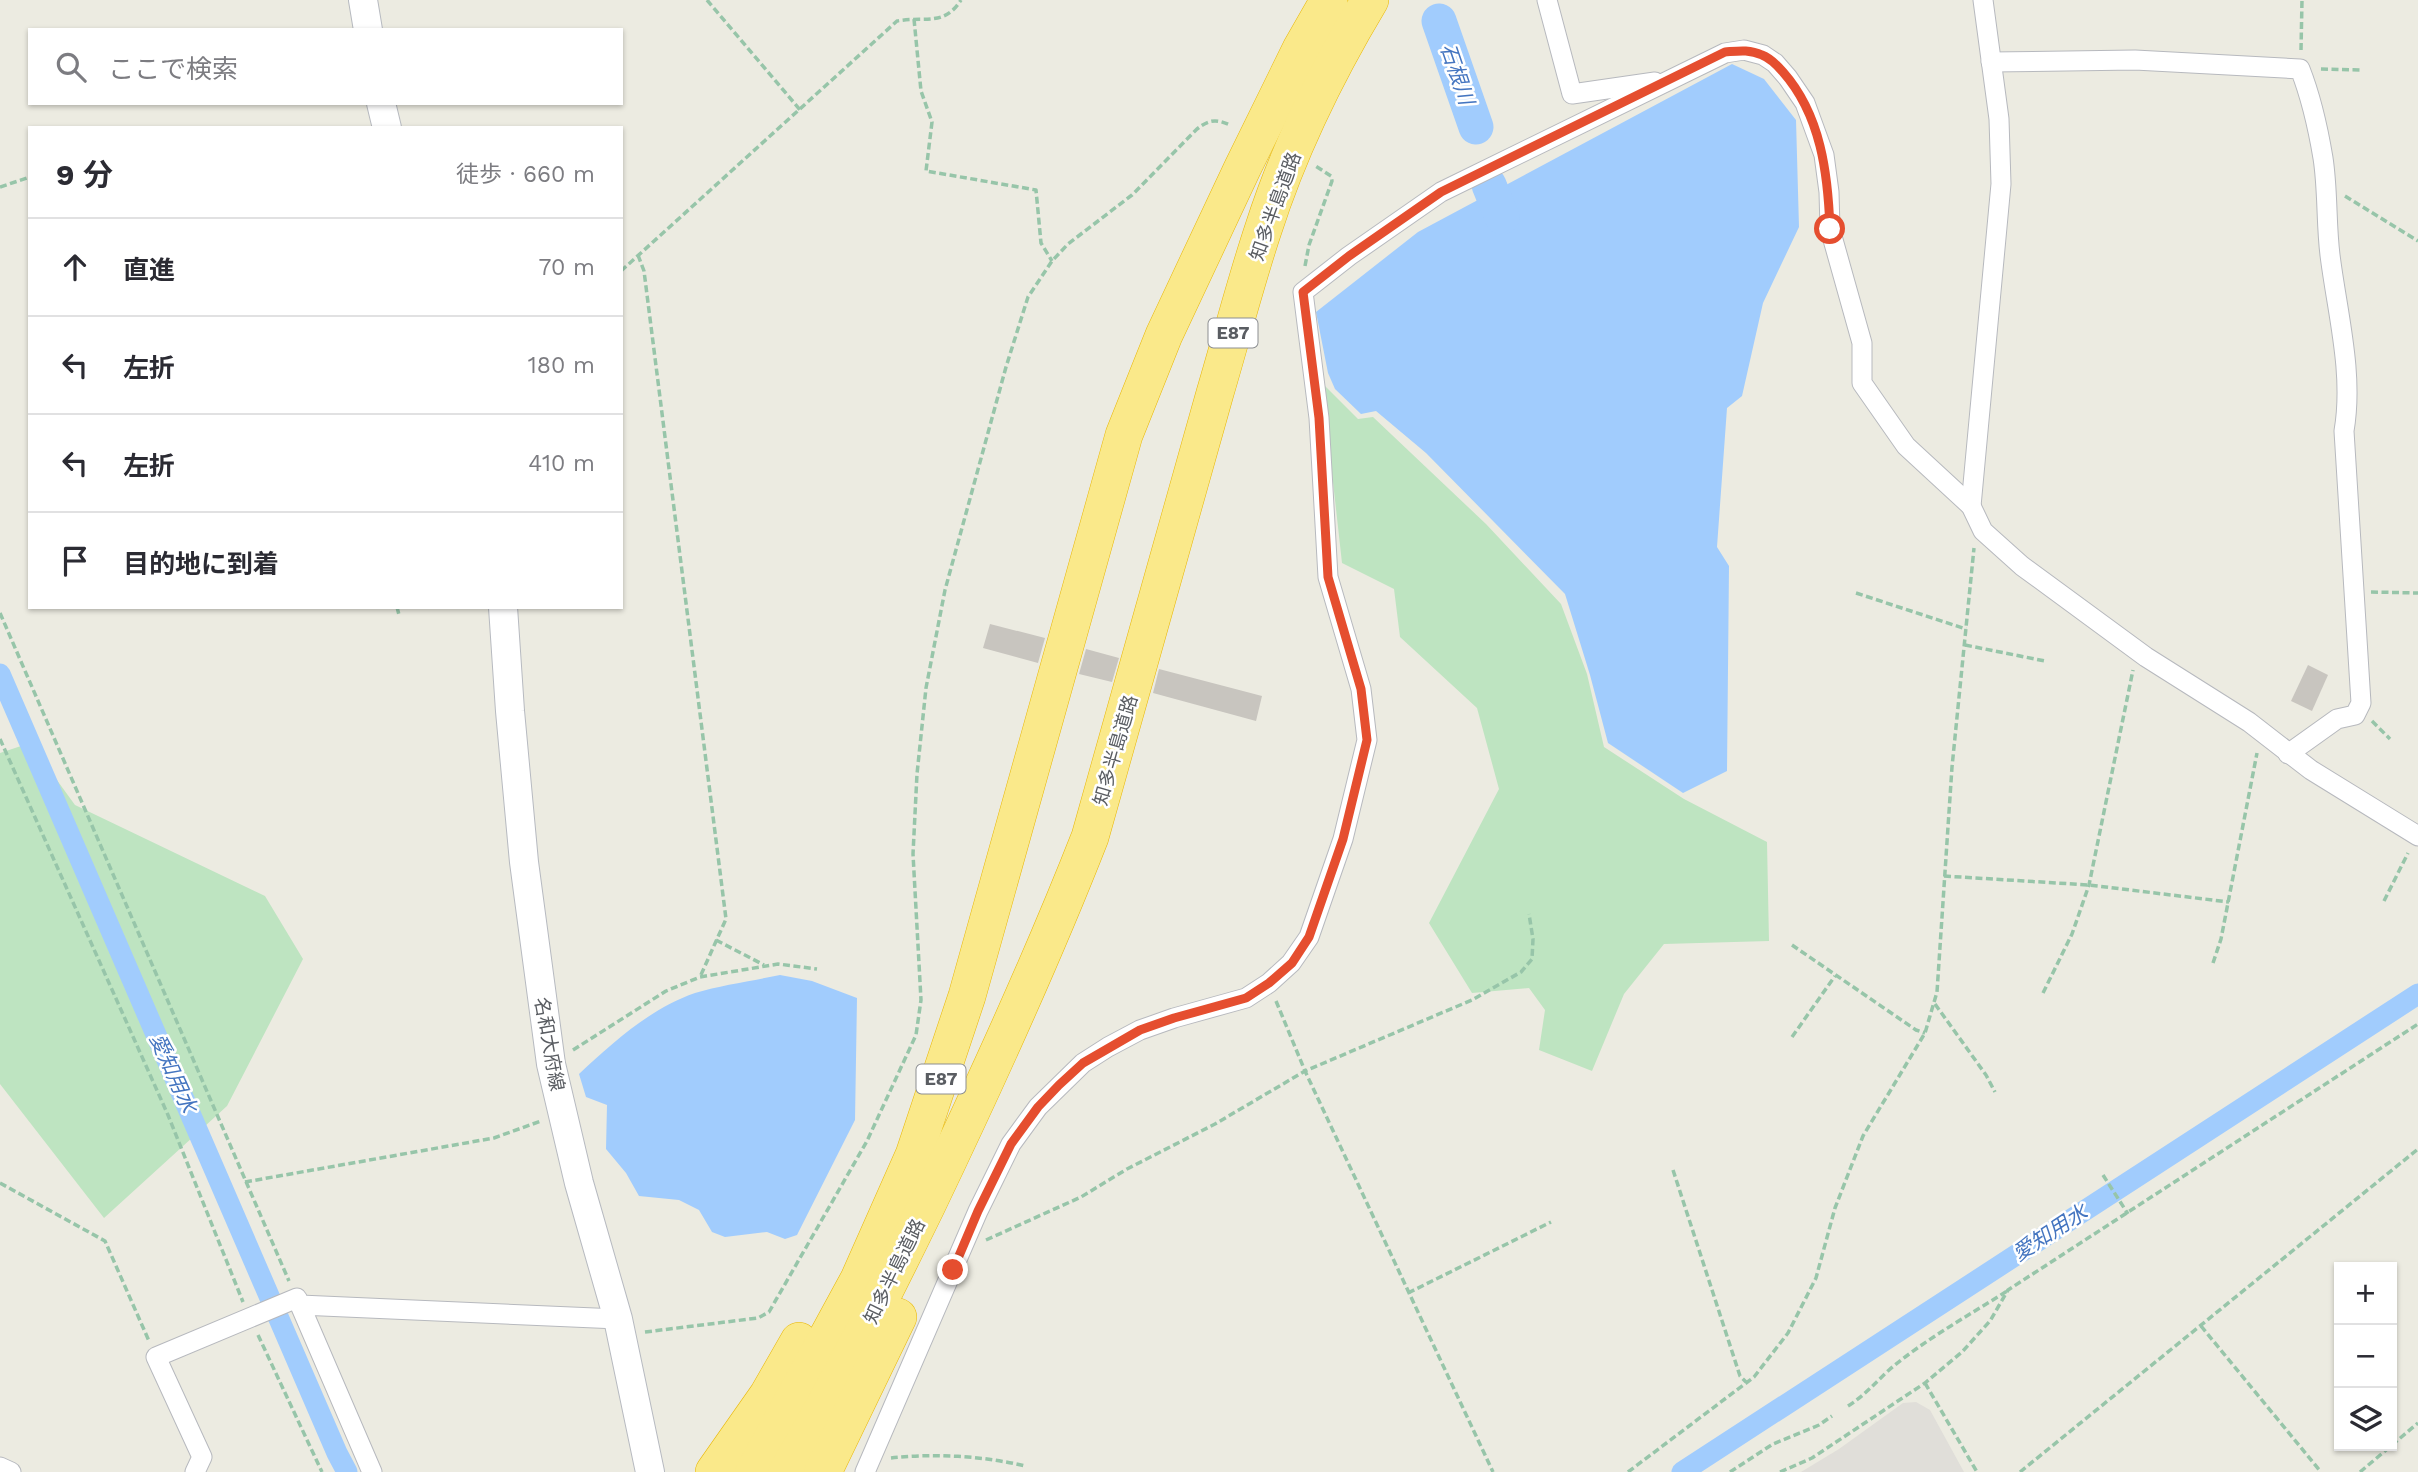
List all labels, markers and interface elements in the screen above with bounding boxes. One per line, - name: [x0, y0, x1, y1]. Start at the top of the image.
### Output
- search box: [28, 28, 623, 105]
- water label: 石根川: [1435, 40, 1480, 110]
- icon: search: [52, 48, 90, 86]
- text: ここで検索: [108, 54, 238, 84]
- street label: 知多半島道路: [1245, 149, 1306, 264]
- text: 9 分: [56, 157, 113, 192]
- text: 徒歩 · 660 m: [456, 161, 595, 188]
- route start: [1814, 213, 1845, 244]
- icon: ahead: [56, 248, 94, 286]
- text: 70 m: [538, 254, 595, 281]
- text: 直進: [123, 255, 175, 285]
- road number: E87: [1208, 318, 1258, 348]
- icon: left: [56, 346, 94, 384]
- text: 180 m: [528, 352, 595, 379]
- text: 左折: [123, 353, 175, 383]
- icon: left: [56, 444, 94, 482]
- text: 410 m: [528, 450, 595, 477]
- text: 左折: [123, 451, 175, 481]
- icon: arrive: [56, 542, 94, 580]
- text: 目的地に到着: [123, 549, 279, 579]
- street label: 知多半島道路: [1089, 692, 1142, 808]
- street label: 名和大府線: [530, 995, 569, 1093]
- water label: 愛知用水: [145, 1029, 203, 1118]
- road number: E87: [916, 1064, 965, 1094]
- water label: 愛知用水: [2008, 1198, 2093, 1266]
- street label: 知多半島道路: [859, 1215, 930, 1327]
- route end: [937, 1254, 968, 1285]
- map controls: [2334, 1262, 2397, 1451]
- button: +: [2334, 1262, 2397, 1325]
- button: −: [2334, 1325, 2397, 1388]
- button: layers: [2334, 1388, 2397, 1451]

